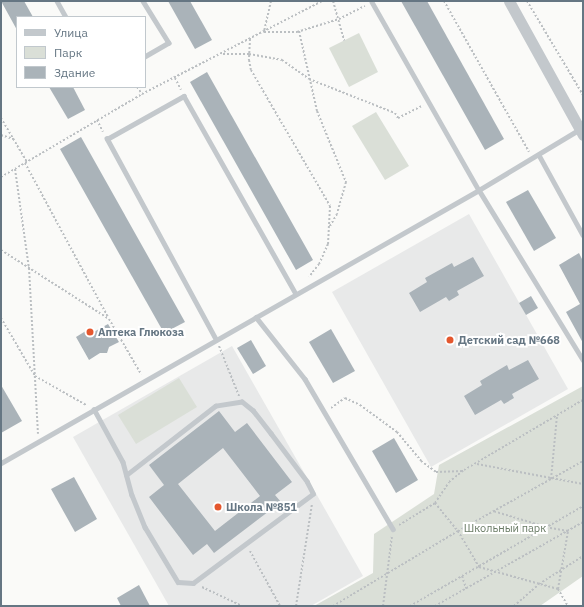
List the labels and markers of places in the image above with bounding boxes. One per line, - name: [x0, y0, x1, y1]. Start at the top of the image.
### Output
- place label: Аптека Глюкоза: [98, 325, 184, 339]
- marker: Аптека Глюкоза: [85, 327, 95, 337]
- place label: Детский сад №668: [458, 333, 560, 347]
- marker: Детский сад №668: [445, 335, 455, 345]
- place label: Школа №851: [226, 500, 297, 514]
- marker: Школа №851: [213, 502, 223, 512]

